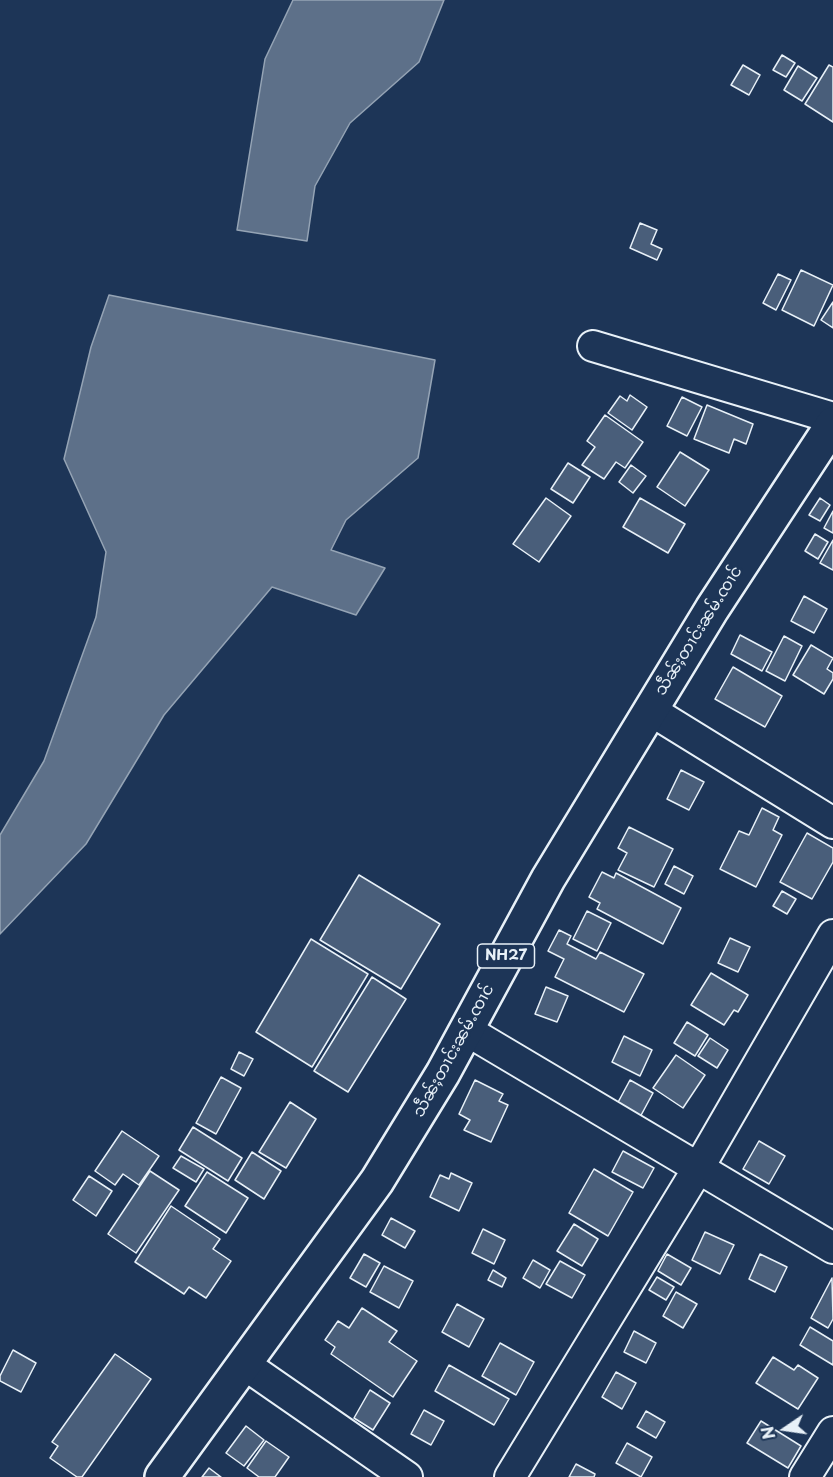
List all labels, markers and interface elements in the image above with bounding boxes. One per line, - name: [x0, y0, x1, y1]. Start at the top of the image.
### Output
- street label: သဵၼ်ႈတၢင်းၼမ်ႉၸၢင်: [651, 563, 747, 699]
- road number: NH27: [478, 944, 534, 968]
- street label: သဵၼ်ႈတၢင်းၼမ်ႉၸၢင်: [409, 981, 499, 1121]
- north arrow: [755, 1399, 815, 1459]
- text: N: [754, 1424, 781, 1442]

